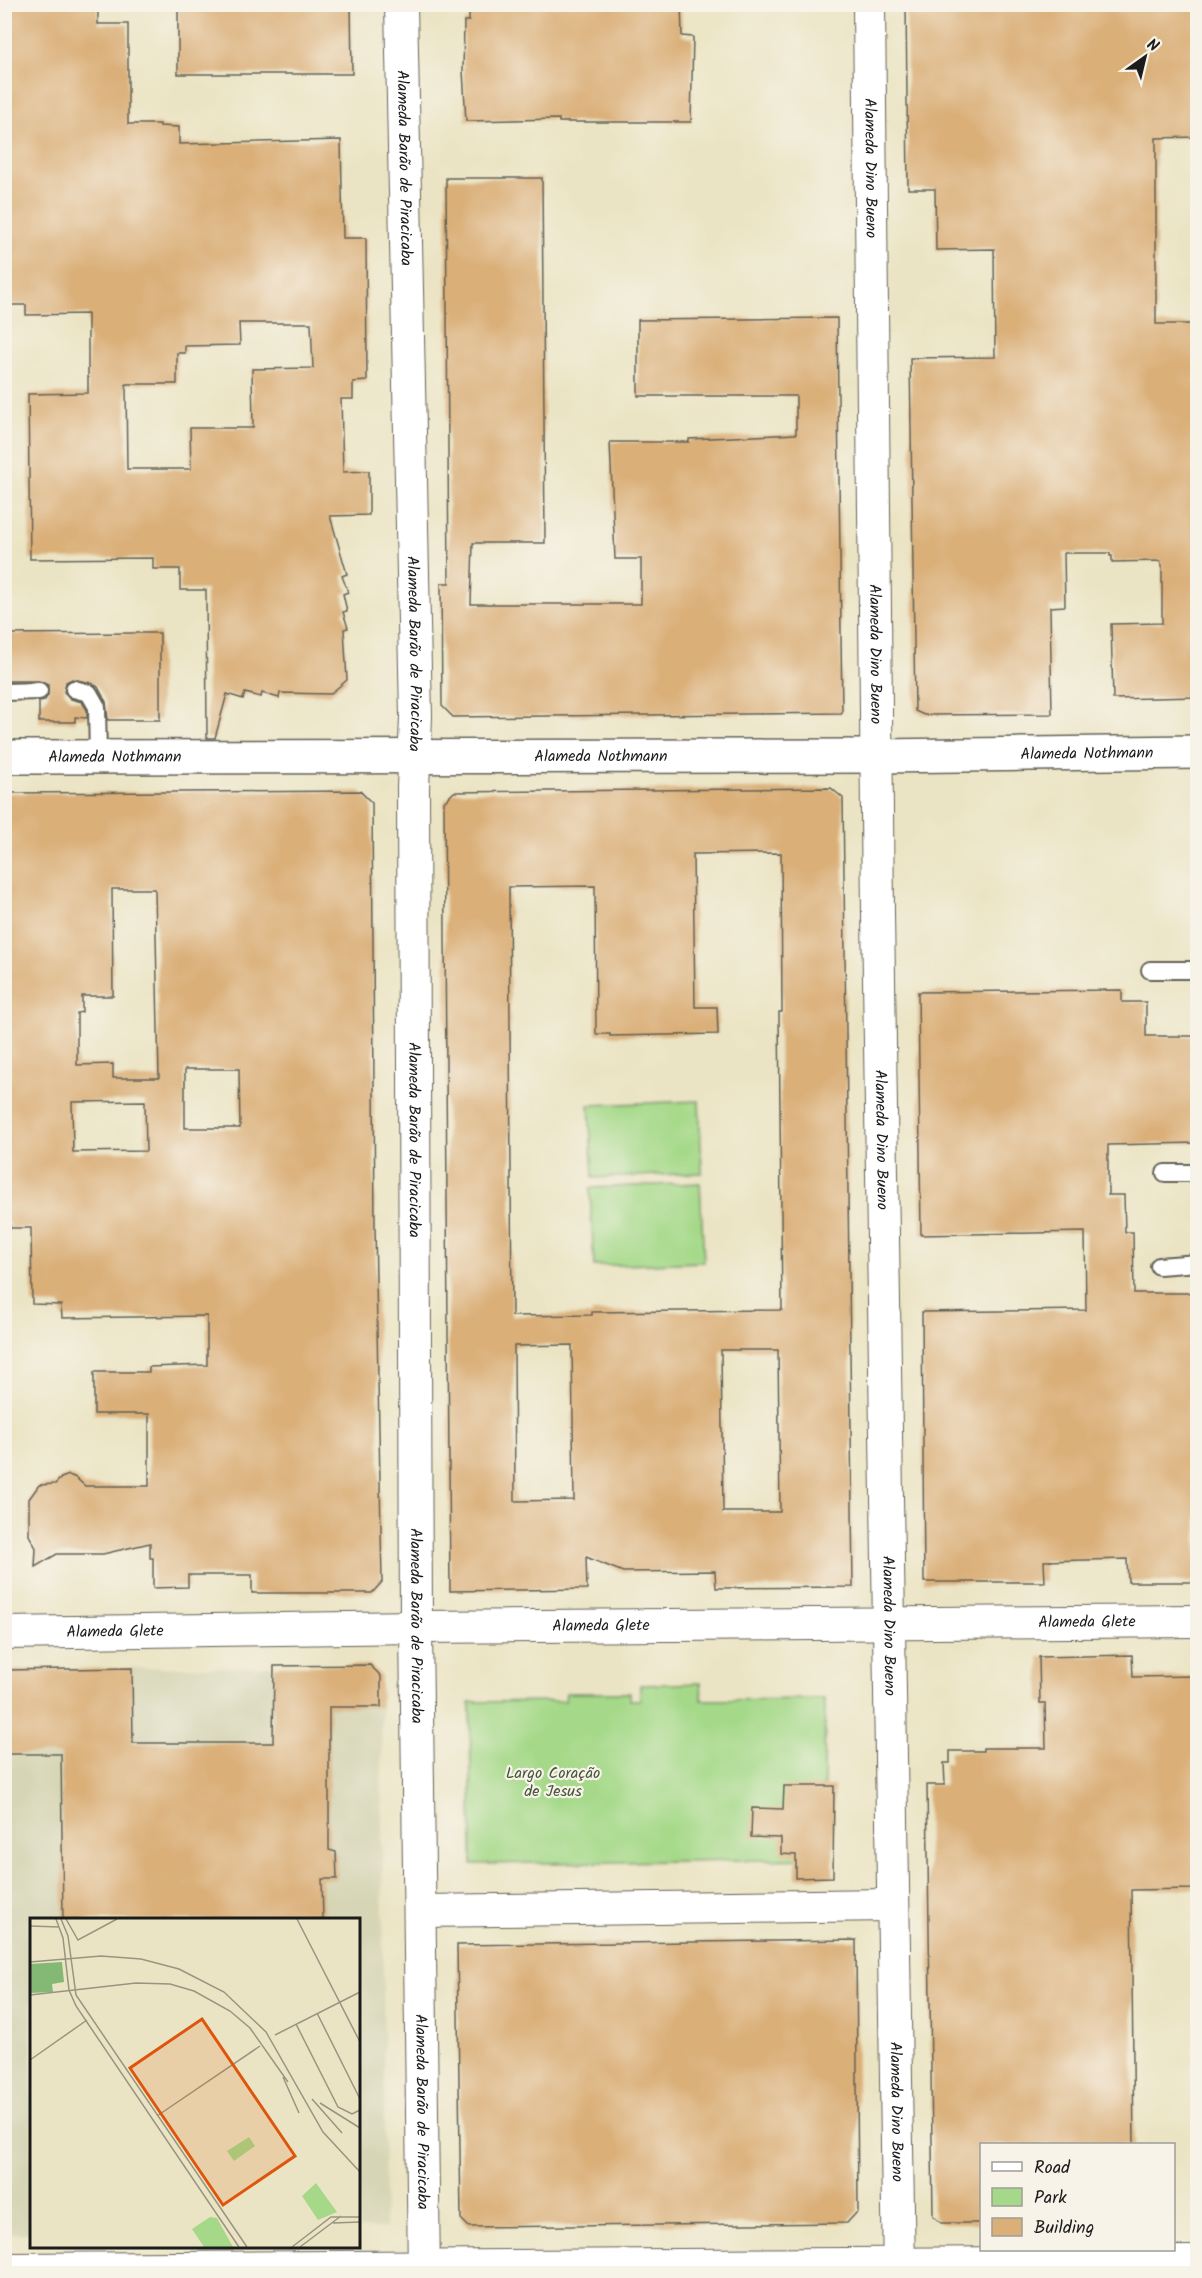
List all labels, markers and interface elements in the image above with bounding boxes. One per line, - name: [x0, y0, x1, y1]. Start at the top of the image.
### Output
- north arrow: [1115, 27, 1175, 87]
- text: N: [1141, 33, 1164, 59]
- street label: Alameda Barão de Piracicaba: [390, 70, 419, 266]
- street label: Alameda Dino Bueno: [857, 98, 884, 238]
- street label: Alameda Barão de Piracicaba: [400, 556, 429, 752]
- street label: Alameda Dino Bueno: [862, 584, 889, 724]
- street label: Alameda Nothmann: [1020, 740, 1154, 767]
- street label: Alameda Nothmann: [48, 744, 182, 769]
- street label: Alameda Nothmann: [534, 744, 668, 769]
- street label: Alameda Barão de Piracicaba: [401, 1042, 427, 1238]
- street label: Alameda Dino Bueno: [868, 1070, 895, 1210]
- street label: Alameda Barão de Piracicaba: [403, 1528, 430, 1724]
- street label: Alameda Dino Bueno: [875, 1556, 903, 1696]
- street label: Alameda Glete: [1038, 1609, 1136, 1635]
- street label: Alameda Glete: [552, 1613, 650, 1638]
- street label: Alameda Glete: [66, 1618, 164, 1645]
- park label: Largo Coração de Jesus: [506, 1761, 600, 1804]
- inset map: [30, 1918, 360, 2248]
- street label: Alameda Barão de Piracicaba: [408, 2014, 436, 2210]
- street label: Alameda Dino Bueno: [883, 2041, 910, 2182]
- legend: [980, 2143, 1175, 2251]
- text: Road: [1034, 2154, 1071, 2183]
- text: Park: [1034, 2184, 1067, 2213]
- text: Building: [1034, 2214, 1094, 2243]

